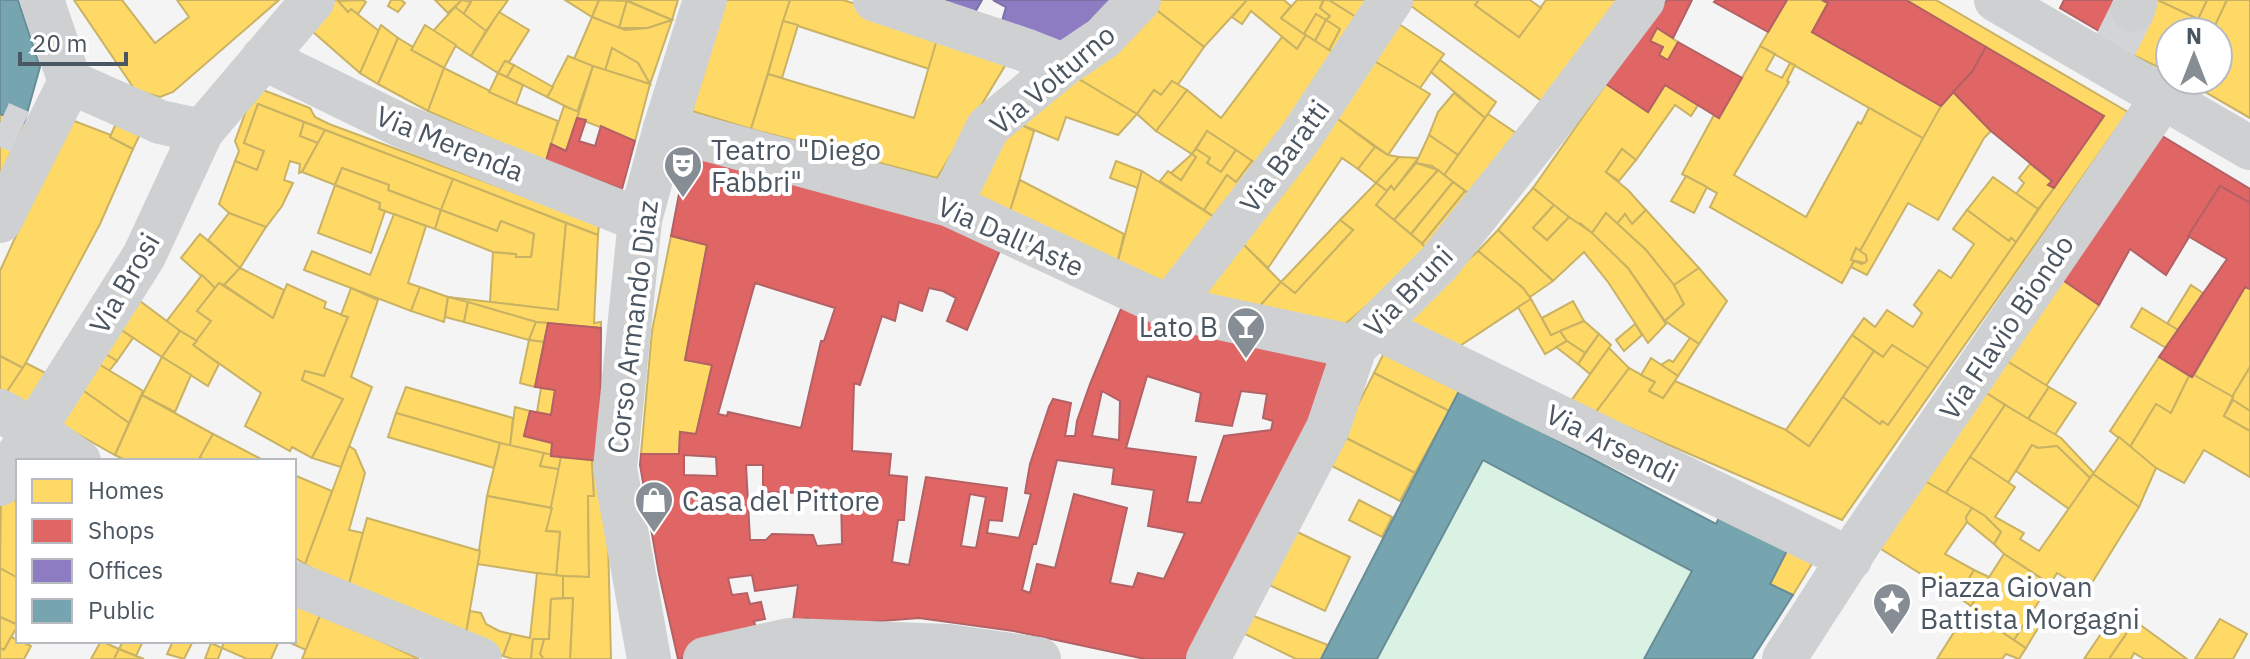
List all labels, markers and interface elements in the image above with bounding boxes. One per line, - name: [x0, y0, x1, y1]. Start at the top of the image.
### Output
- scale bar: [20, 16, 126, 66]
- street label: Via Volturno: [982, 16, 1122, 142]
- north arrow: [2154, 16, 2234, 96]
- text: N: [2186, 21, 2202, 50]
- text: 20 m: [32, 27, 87, 59]
- street label: Via Baratti: [1231, 92, 1337, 220]
- street label: Via Merenda: [371, 97, 529, 189]
- place label: Teatro "Diego Fabbri": [711, 131, 881, 200]
- theatre icon: Teatro "Diego Fabbri": [662, 144, 704, 199]
- street label: Via Dall'Aste: [932, 187, 1090, 285]
- street label: Corso Armando Diaz: [598, 198, 666, 456]
- street label: Via Brosi: [80, 226, 168, 340]
- street label: Via Flavio Biondo: [1930, 227, 2082, 427]
- street label: Via Bruni: [1355, 238, 1461, 344]
- bar icon: Lato B: [1225, 305, 1267, 360]
- place label: Lato B: [1139, 308, 1218, 345]
- street label: Via Arsendi: [1540, 395, 1684, 491]
- legend: [16, 459, 296, 643]
- text: Homes: [88, 474, 164, 506]
- shop icon: Casa del Pittore: [633, 479, 675, 534]
- place label: Casa del Pittore: [682, 482, 880, 519]
- text: Shops: [88, 514, 155, 546]
- text: Offices: [88, 554, 163, 586]
- place label: Piazza Giovan Battista Morgagni: [1920, 568, 2140, 637]
- place icon: Piazza Giovan Battista Morgagni: [1871, 581, 1913, 636]
- text: Public: [88, 594, 155, 626]

